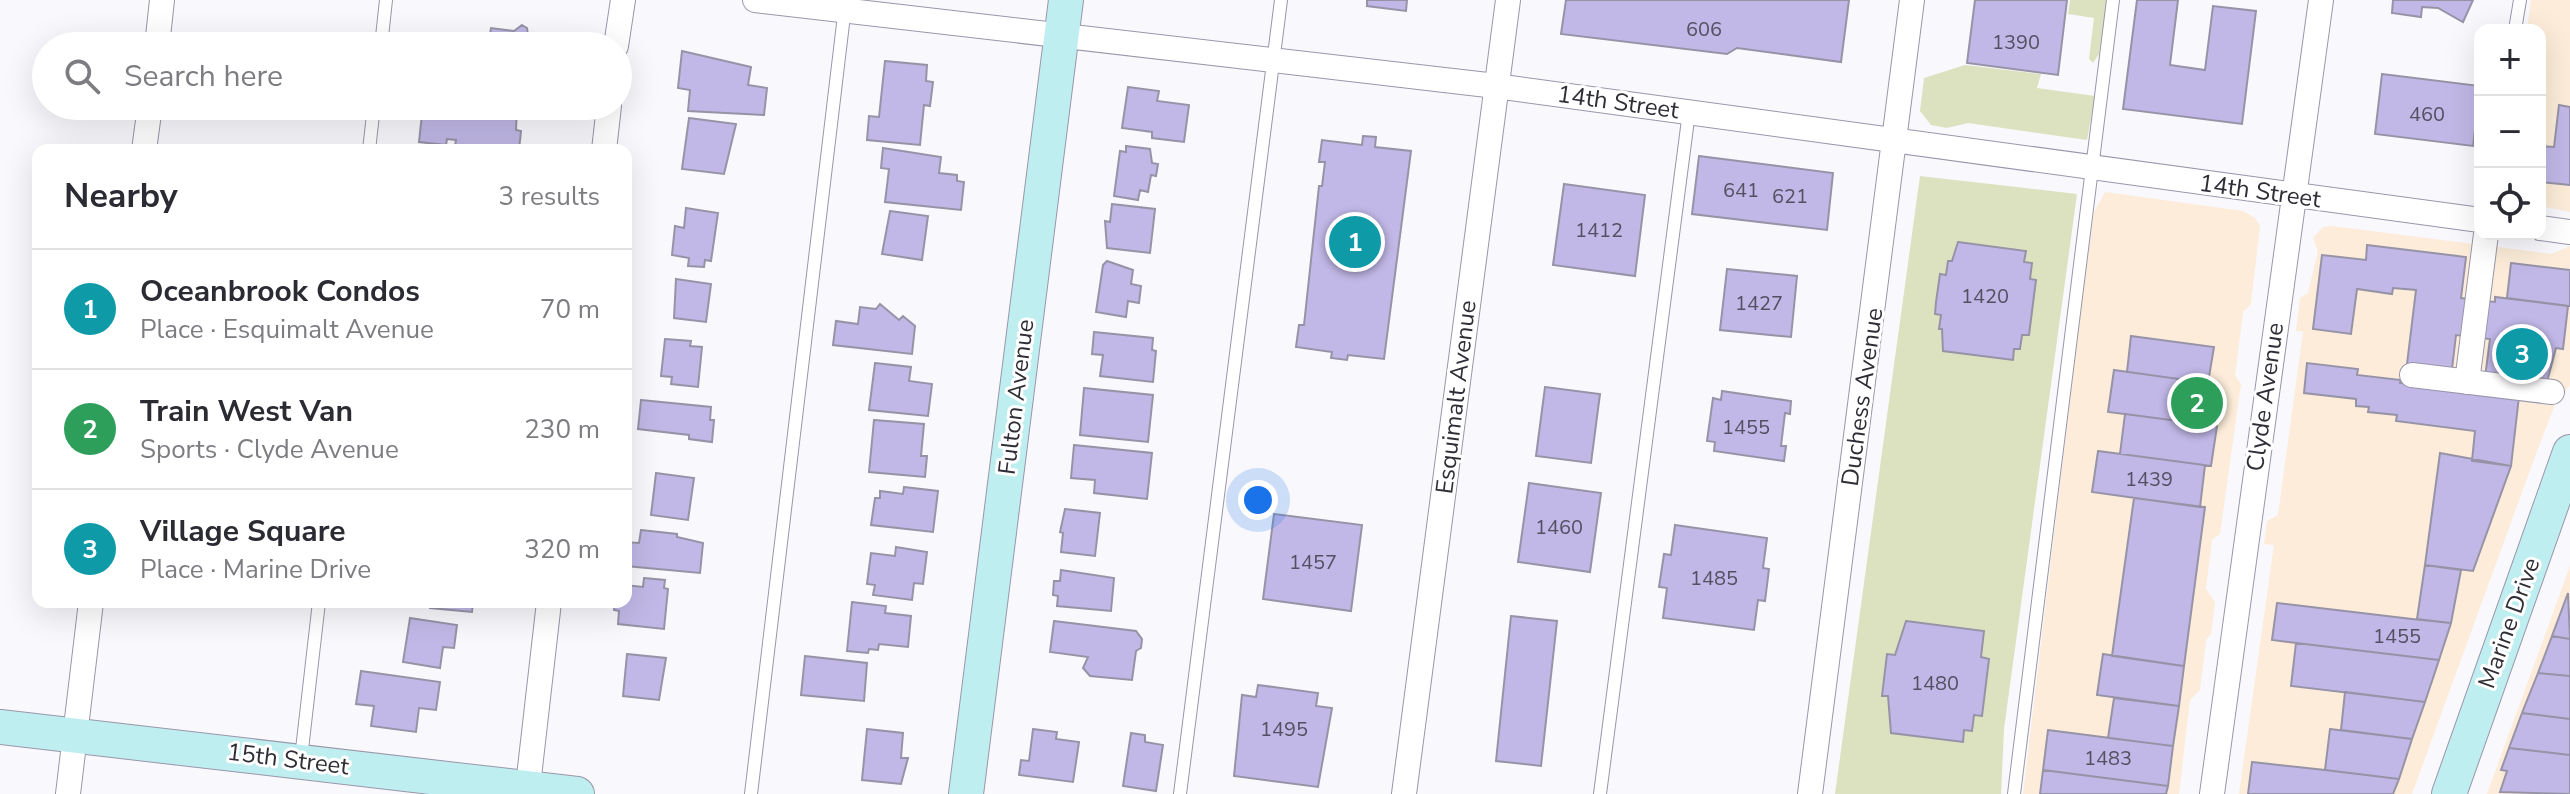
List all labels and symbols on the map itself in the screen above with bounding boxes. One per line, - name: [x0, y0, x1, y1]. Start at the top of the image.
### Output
- house number: 606: [1686, 16, 1722, 43]
- house number: 1390: [1992, 29, 2040, 56]
- street label: 14th Street: [1555, 78, 1681, 126]
- house number: 460: [2409, 101, 2445, 128]
- street label: 14th Street: [2197, 167, 2323, 215]
- house number: 641: [1723, 177, 1759, 204]
- house number: 621: [1772, 183, 1808, 210]
- pin: 1: [1329, 212, 1381, 272]
- house number: 1412: [1575, 217, 1623, 244]
- house number: 1420: [1961, 283, 2009, 310]
- house number: 1427: [1735, 290, 1783, 317]
- street label: Esquimalt Avenue: [1428, 298, 1484, 496]
- street label: Duchess Avenue: [1834, 306, 1890, 488]
- street label: Fulton Avenue: [991, 317, 1041, 477]
- street label: Clyde Avenue: [2239, 321, 2291, 473]
- pin: 3: [2496, 324, 2548, 384]
- pin: 2: [2171, 373, 2223, 433]
- house number: 1455: [1722, 414, 1770, 441]
- house number: 1439: [2125, 466, 2173, 493]
- your location: [1238, 480, 1278, 520]
- house number: 1460: [1535, 514, 1583, 541]
- house number: 1457: [1289, 549, 1337, 576]
- street label: Marine Drive: [2471, 553, 2547, 693]
- house number: 1485: [1690, 565, 1738, 592]
- house number: 1455: [2373, 623, 2421, 650]
- house number: 1480: [1911, 670, 1959, 697]
- house number: 1495: [1260, 716, 1308, 743]
- street label: 15th Street: [225, 736, 351, 782]
- house number: 1483: [2084, 745, 2132, 772]

